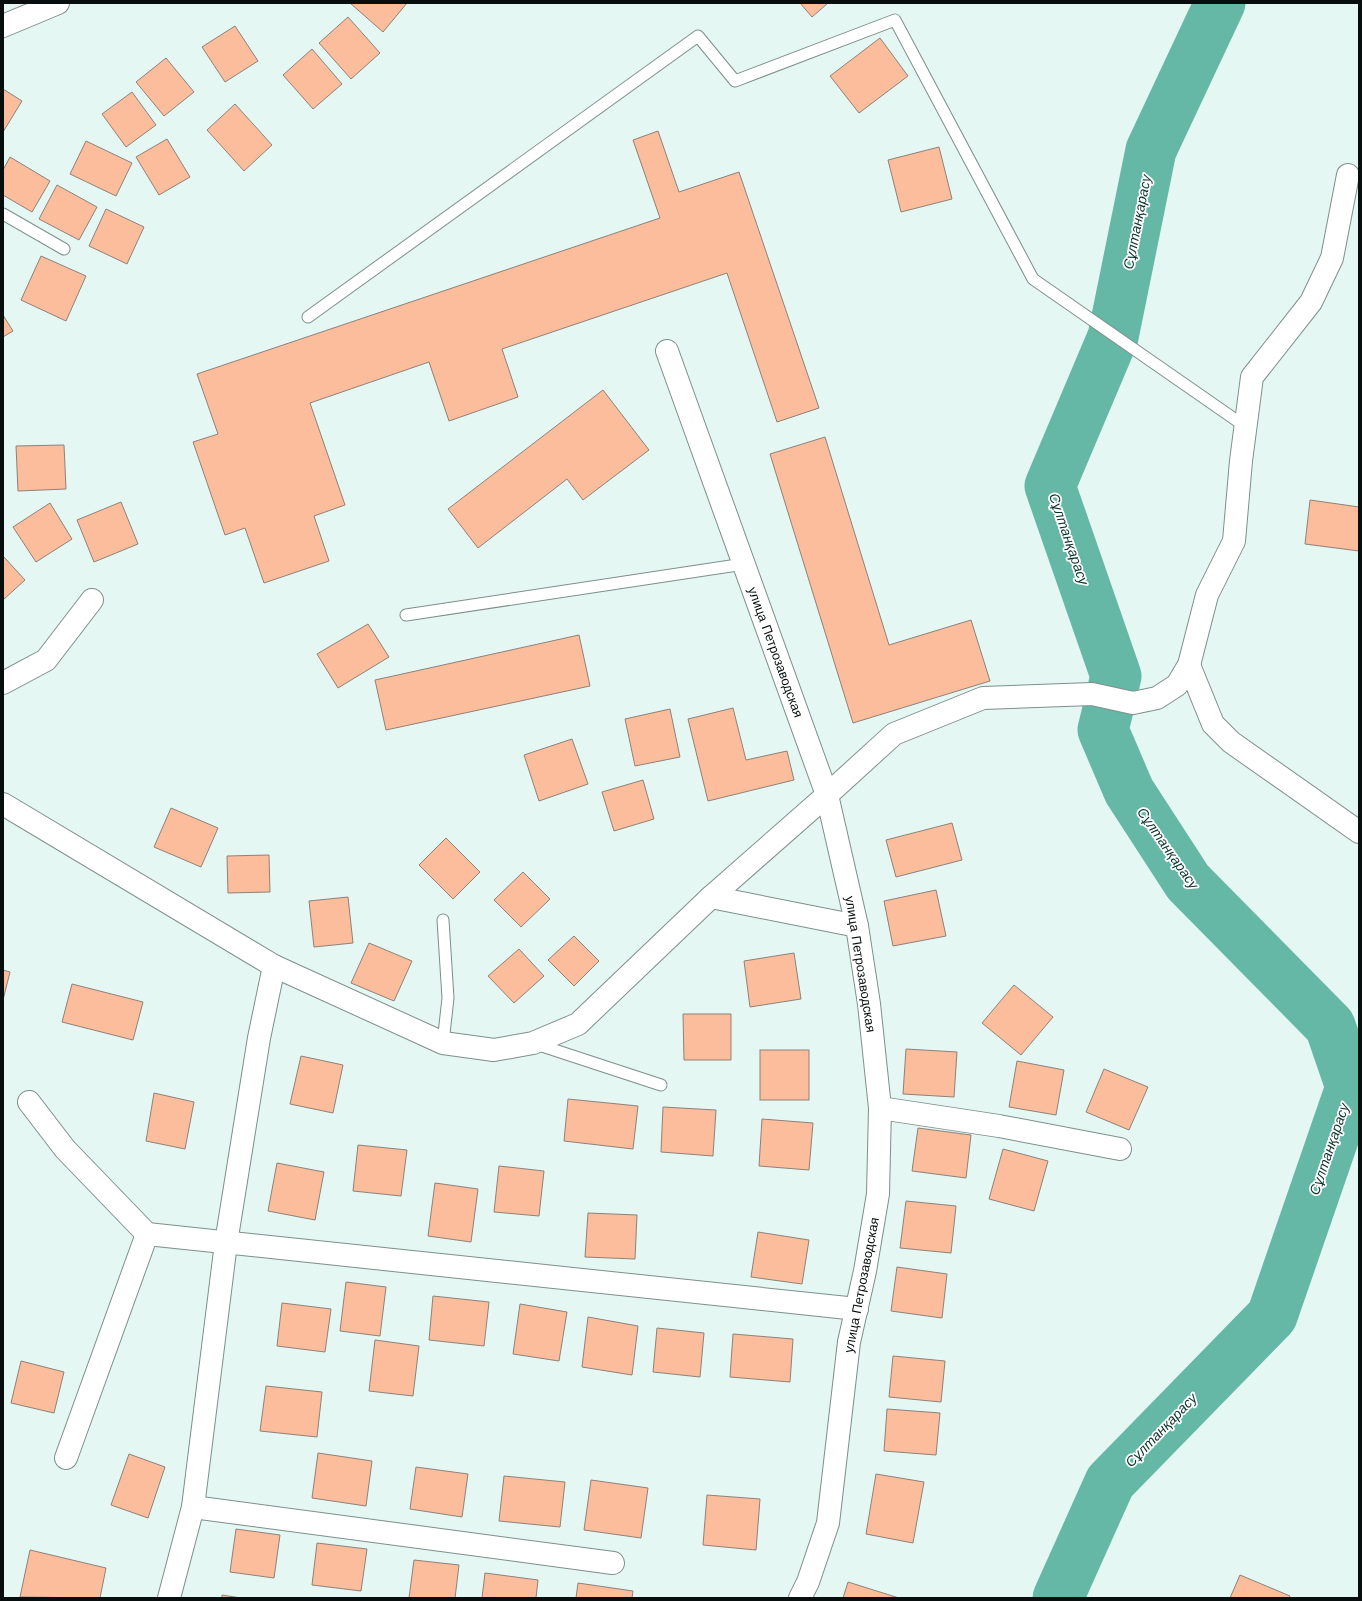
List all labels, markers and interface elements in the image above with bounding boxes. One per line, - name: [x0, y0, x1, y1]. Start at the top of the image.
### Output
- water label: Сұлтанқарасу: [1120, 172, 1154, 271]
- water label: Сұлтанқарасу: [1046, 491, 1092, 588]
- street label: улица Петрозаводская: [745, 585, 806, 719]
- water label: Сұлтанқарасу: [1134, 804, 1203, 893]
- street label: улица Петрозаводская: [842, 895, 879, 1033]
- water label: Сұлтанқарасу: [1306, 1100, 1352, 1197]
- street label: улица Петрозаводская: [841, 1216, 882, 1354]
- water label: Сұлтанқарасу: [1122, 1389, 1201, 1470]

